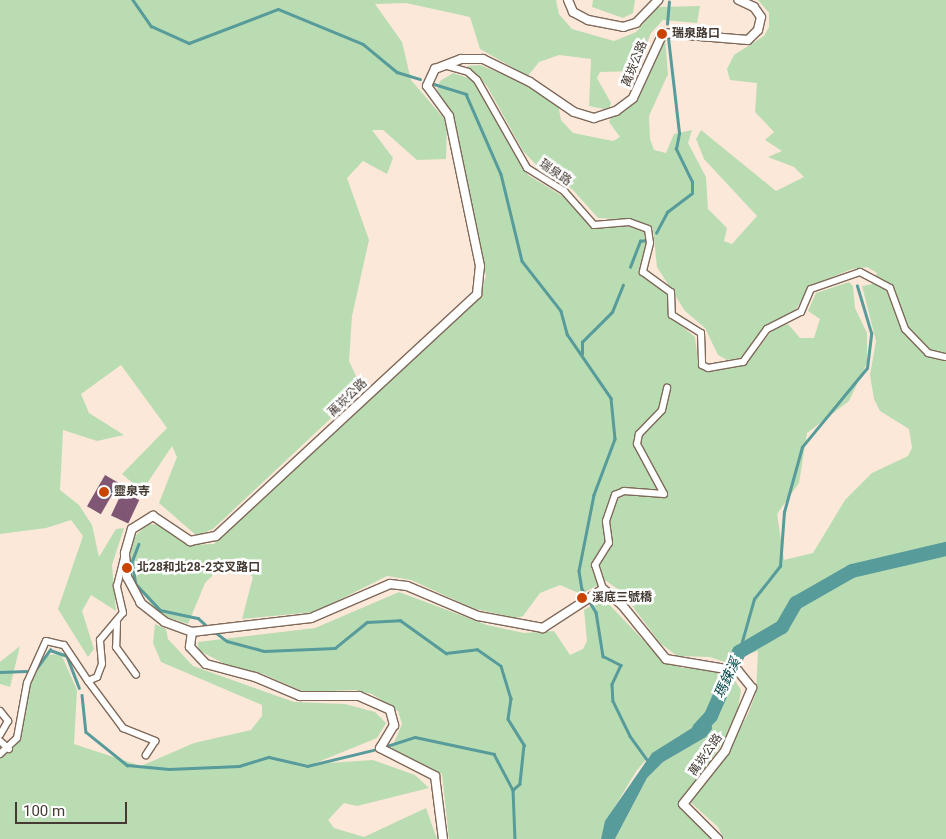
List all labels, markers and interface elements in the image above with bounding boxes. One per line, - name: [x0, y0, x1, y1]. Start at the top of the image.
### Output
- place label: 瑞泉路口: [672, 27, 720, 41]
- marker: 瑞泉路口: [656, 28, 668, 40]
- street label: 萬崁公路: [619, 39, 651, 89]
- street label: 瑞泉路: [536, 157, 574, 189]
- street label: 萬崁公路: [326, 376, 370, 420]
- place label: 靈泉寺: [114, 485, 150, 499]
- marker: 靈泉寺: [98, 486, 110, 498]
- place label: 北28和北28-2交叉路口: [137, 561, 260, 575]
- marker: 北28和北28-2交叉路口: [121, 562, 133, 574]
- place label: 溪底三號橋: [592, 591, 652, 605]
- marker: 溪底三號橋: [576, 592, 588, 604]
- water label: 瑪鋉溪: [711, 655, 743, 701]
- street label: 萬崁公路: [686, 731, 726, 779]
- scale bar: [18, 792, 130, 824]
- text: 100 m: [23, 802, 65, 820]

